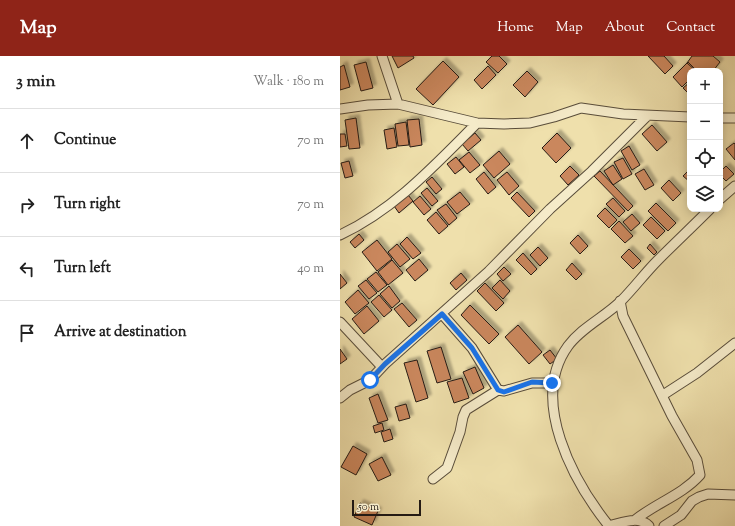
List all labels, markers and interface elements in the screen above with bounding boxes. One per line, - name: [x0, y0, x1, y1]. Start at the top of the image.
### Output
- text: Map: [20, 15, 57, 42]
- text: Home: [497, 18, 534, 38]
- text: Map: [556, 18, 583, 38]
- text: About: [605, 18, 644, 38]
- text: Contact: [666, 18, 715, 38]
- map controls: [687, 68, 723, 212]
- button: +: [687, 68, 723, 104]
- text: 3 min: [16, 70, 55, 94]
- text: Walk · 180 m: [253, 73, 324, 91]
- button: −: [687, 104, 723, 140]
- icon: ahead: [16, 130, 38, 152]
- text: Continue: [54, 130, 116, 151]
- text: 70 m: [297, 132, 324, 150]
- button: locate: [687, 140, 723, 176]
- button: layers: [687, 176, 723, 212]
- icon: right: [16, 194, 38, 216]
- text: Turn right: [54, 194, 120, 215]
- text: 70 m: [297, 196, 324, 214]
- icon: left: [16, 258, 38, 280]
- text: Turn left: [54, 258, 111, 279]
- text: 40 m: [297, 260, 324, 278]
- icon: arrive: [16, 322, 38, 344]
- text: Arrive at destination: [54, 322, 187, 343]
- route start: [361, 371, 379, 389]
- route end: [543, 374, 561, 392]
- scale bar: [352, 498, 421, 517]
- text: 50 m: [358, 499, 379, 515]

